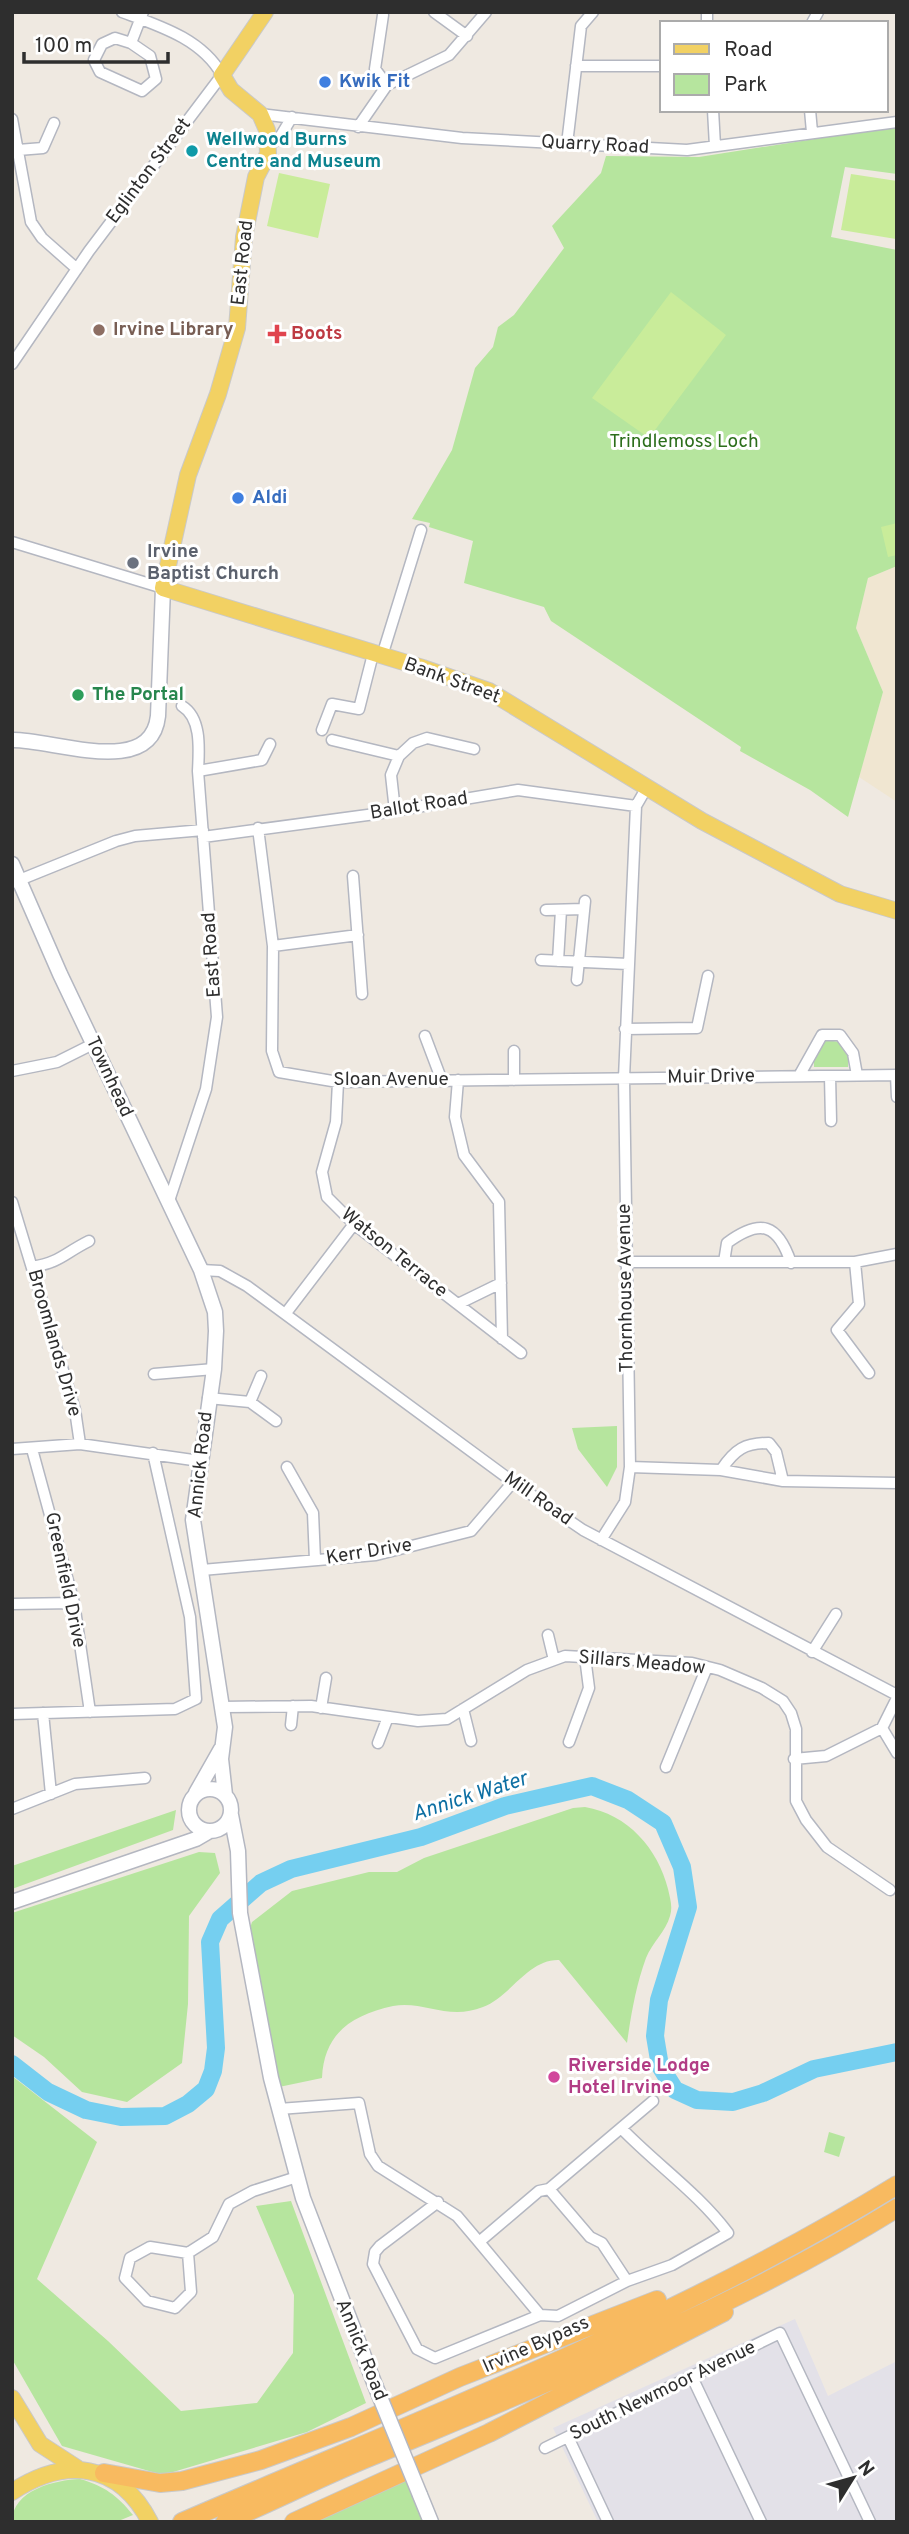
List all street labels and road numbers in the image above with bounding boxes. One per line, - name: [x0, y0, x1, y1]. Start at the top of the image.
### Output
- street label: Eglinton Street: [101, 113, 197, 229]
- street label: Quarry Road: [540, 130, 650, 160]
- street label: East Road: [227, 219, 259, 307]
- street label: Bank Street: [401, 653, 503, 709]
- street label: Ballot Road: [368, 786, 470, 826]
- street label: East Road: [197, 911, 227, 999]
- street label: Townhead: [80, 1033, 138, 1121]
- street label: Muir Drive: [667, 1064, 755, 1090]
- street label: Sloan Avenue: [333, 1068, 449, 1092]
- street label: Watson Terrace: [336, 1203, 452, 1303]
- street label: Thornhouse Avenue: [613, 1203, 639, 1373]
- street label: Broomlands Drive: [21, 1267, 87, 1419]
- street label: Annick Road: [183, 1410, 219, 1520]
- street label: Mill Road: [499, 1467, 577, 1531]
- street label: Greenfield Drive: [39, 1510, 91, 1650]
- street label: Kerr Drive: [324, 1533, 414, 1571]
- street label: Sillars Meadow: [578, 1645, 706, 1681]
- street label: Annick Road: [330, 2296, 392, 2404]
- street label: Irvine Bypass: [479, 2311, 593, 2379]
- street label: South Newmoor Avenue: [566, 2336, 760, 2446]

